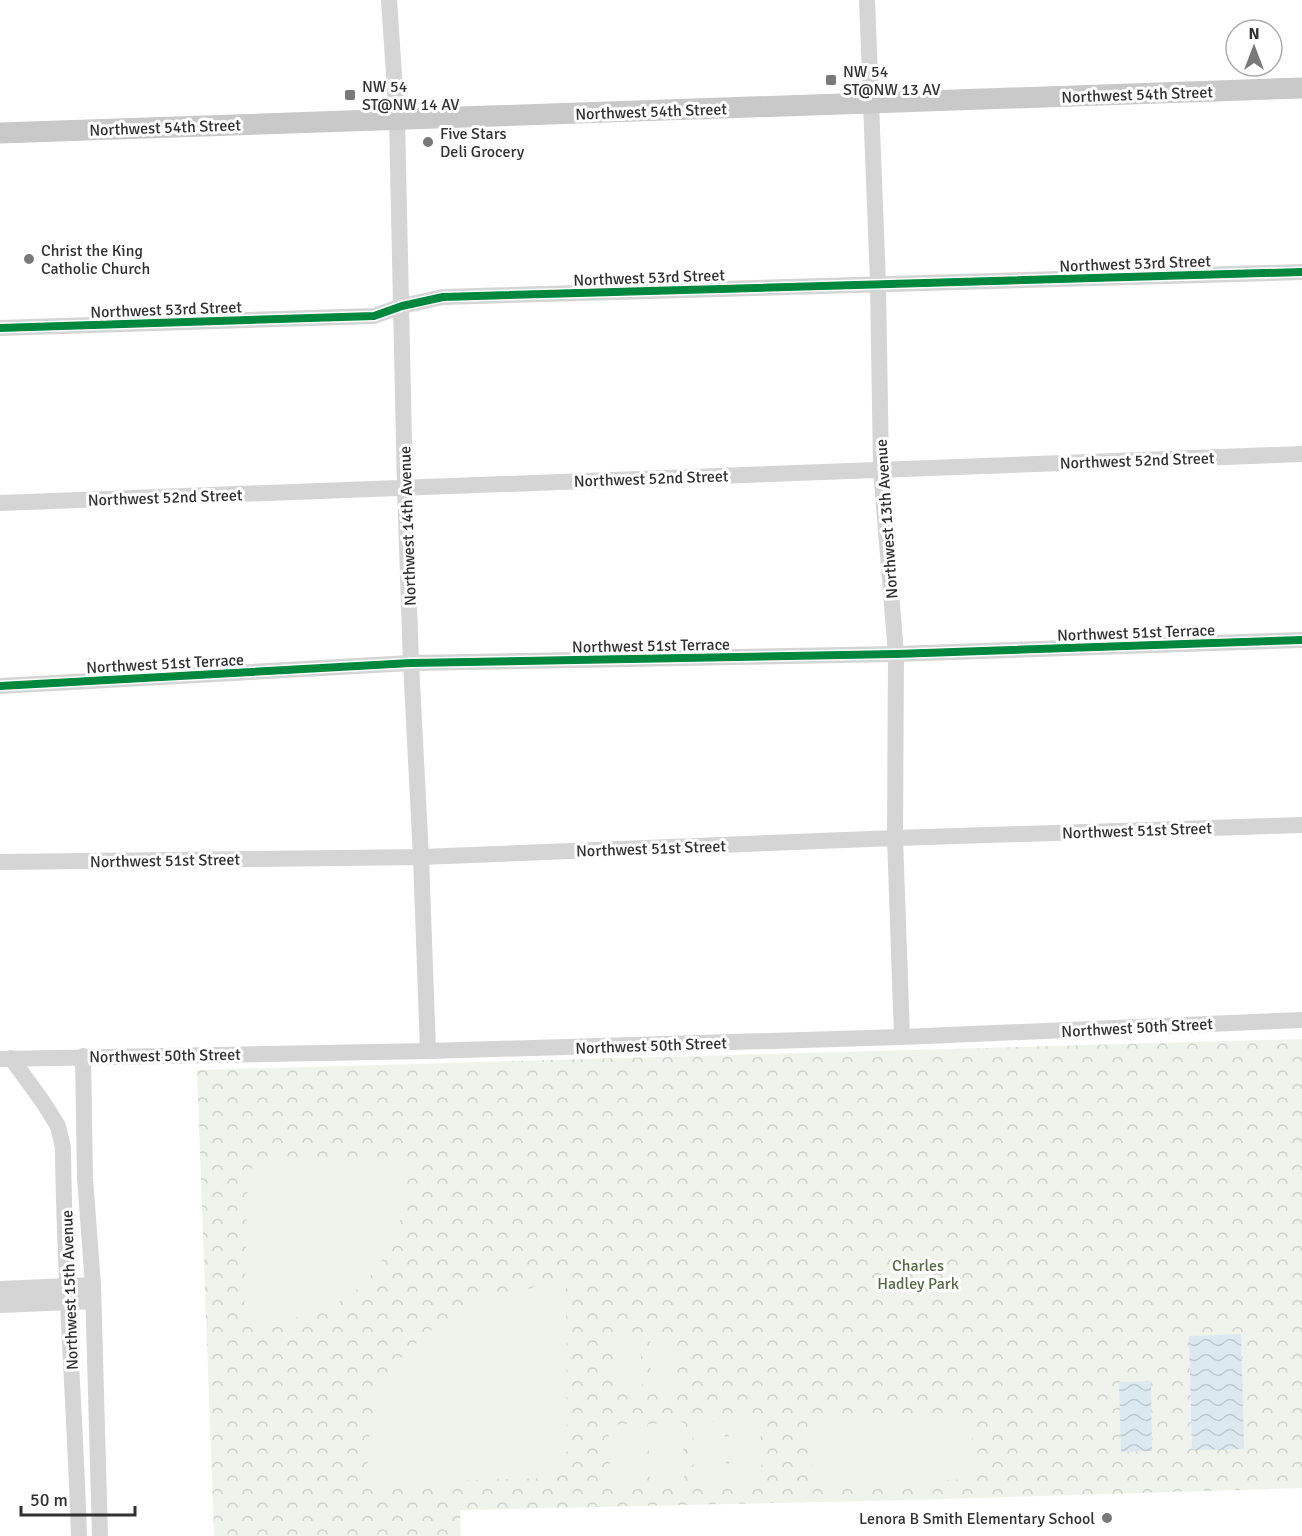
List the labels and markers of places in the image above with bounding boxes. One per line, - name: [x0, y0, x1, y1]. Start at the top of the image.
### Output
- place label: NW 54 ST@NW 13 AV: [843, 62, 940, 100]
- marker: NW 54 ST@NW 13 AV: [824, 73, 838, 87]
- place label: NW 54 ST@NW 14 AV: [362, 77, 459, 115]
- marker: NW 54 ST@NW 14 AV: [343, 88, 357, 102]
- place label: Five Stars Deli Grocery: [440, 124, 525, 162]
- marker: Five Stars Deli Grocery: [421, 135, 435, 149]
- place label: Christ the King Catholic Church: [41, 241, 150, 279]
- marker: Christ the King Catholic Church: [22, 252, 36, 266]
- place label: Lenora B Smith Elementary School: [859, 1509, 1095, 1529]
- marker: Lenora B Smith Elementary School: [1100, 1511, 1114, 1525]

